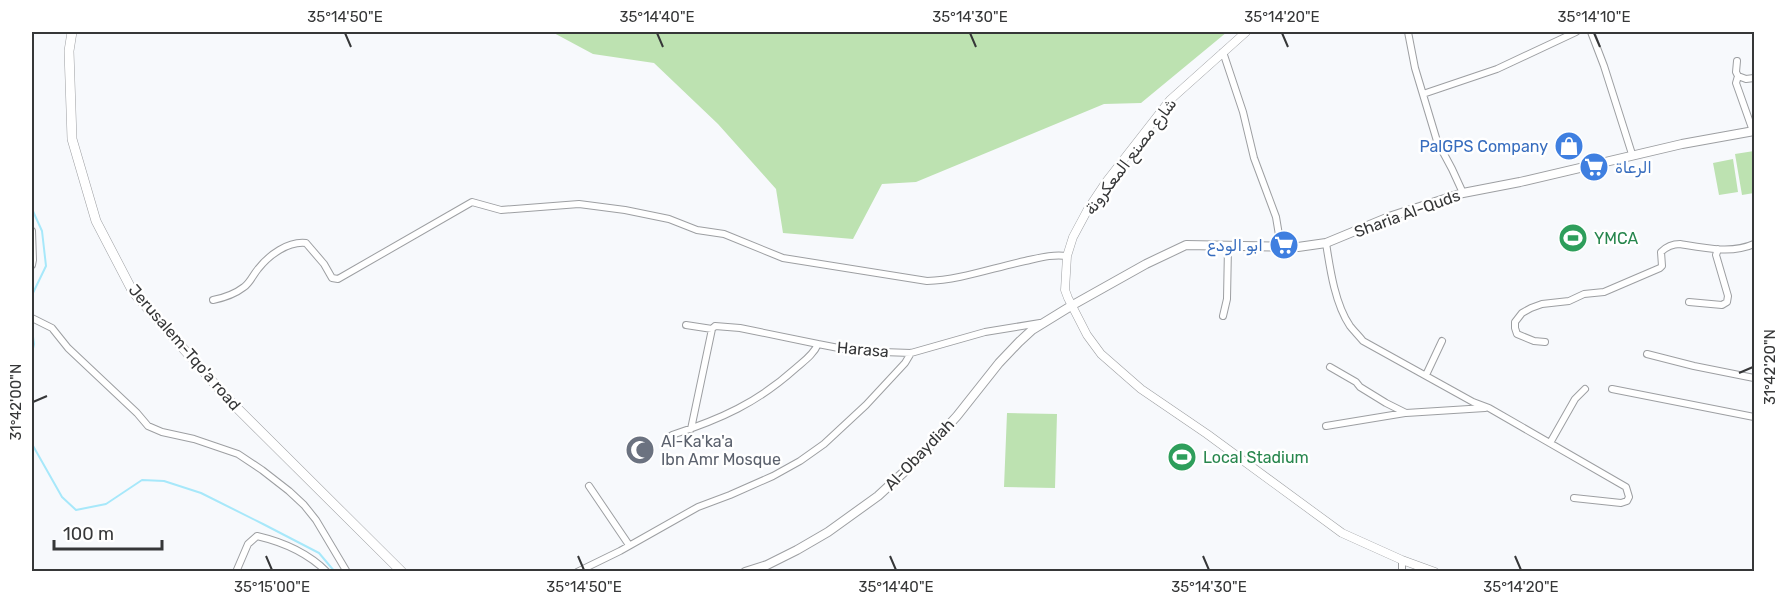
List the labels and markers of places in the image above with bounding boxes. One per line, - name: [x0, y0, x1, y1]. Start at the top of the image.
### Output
- shop icon: PalGPS Company: [1553, 130, 1585, 162]
- place label: PalGPS Company: [1419, 137, 1548, 156]
- supermarket icon: الرعاة: [1578, 151, 1610, 183]
- place label: الرعاة: [1615, 158, 1652, 178]
- sports icon: YMCA: [1557, 222, 1589, 254]
- supermarket icon: ابو الودع: [1268, 229, 1300, 261]
- place label: YMCA: [1594, 229, 1639, 248]
- place label: ابو الودع: [1207, 236, 1263, 257]
- place label: Al-Ka'ka'a Ibn Amr Mosque: [661, 432, 781, 469]
- mosque icon: Al-Ka'ka'a Ibn Amr Mosque: [624, 434, 656, 466]
- sports icon: Local Stadium: [1166, 441, 1198, 473]
- place label: Local Stadium: [1203, 448, 1309, 467]

